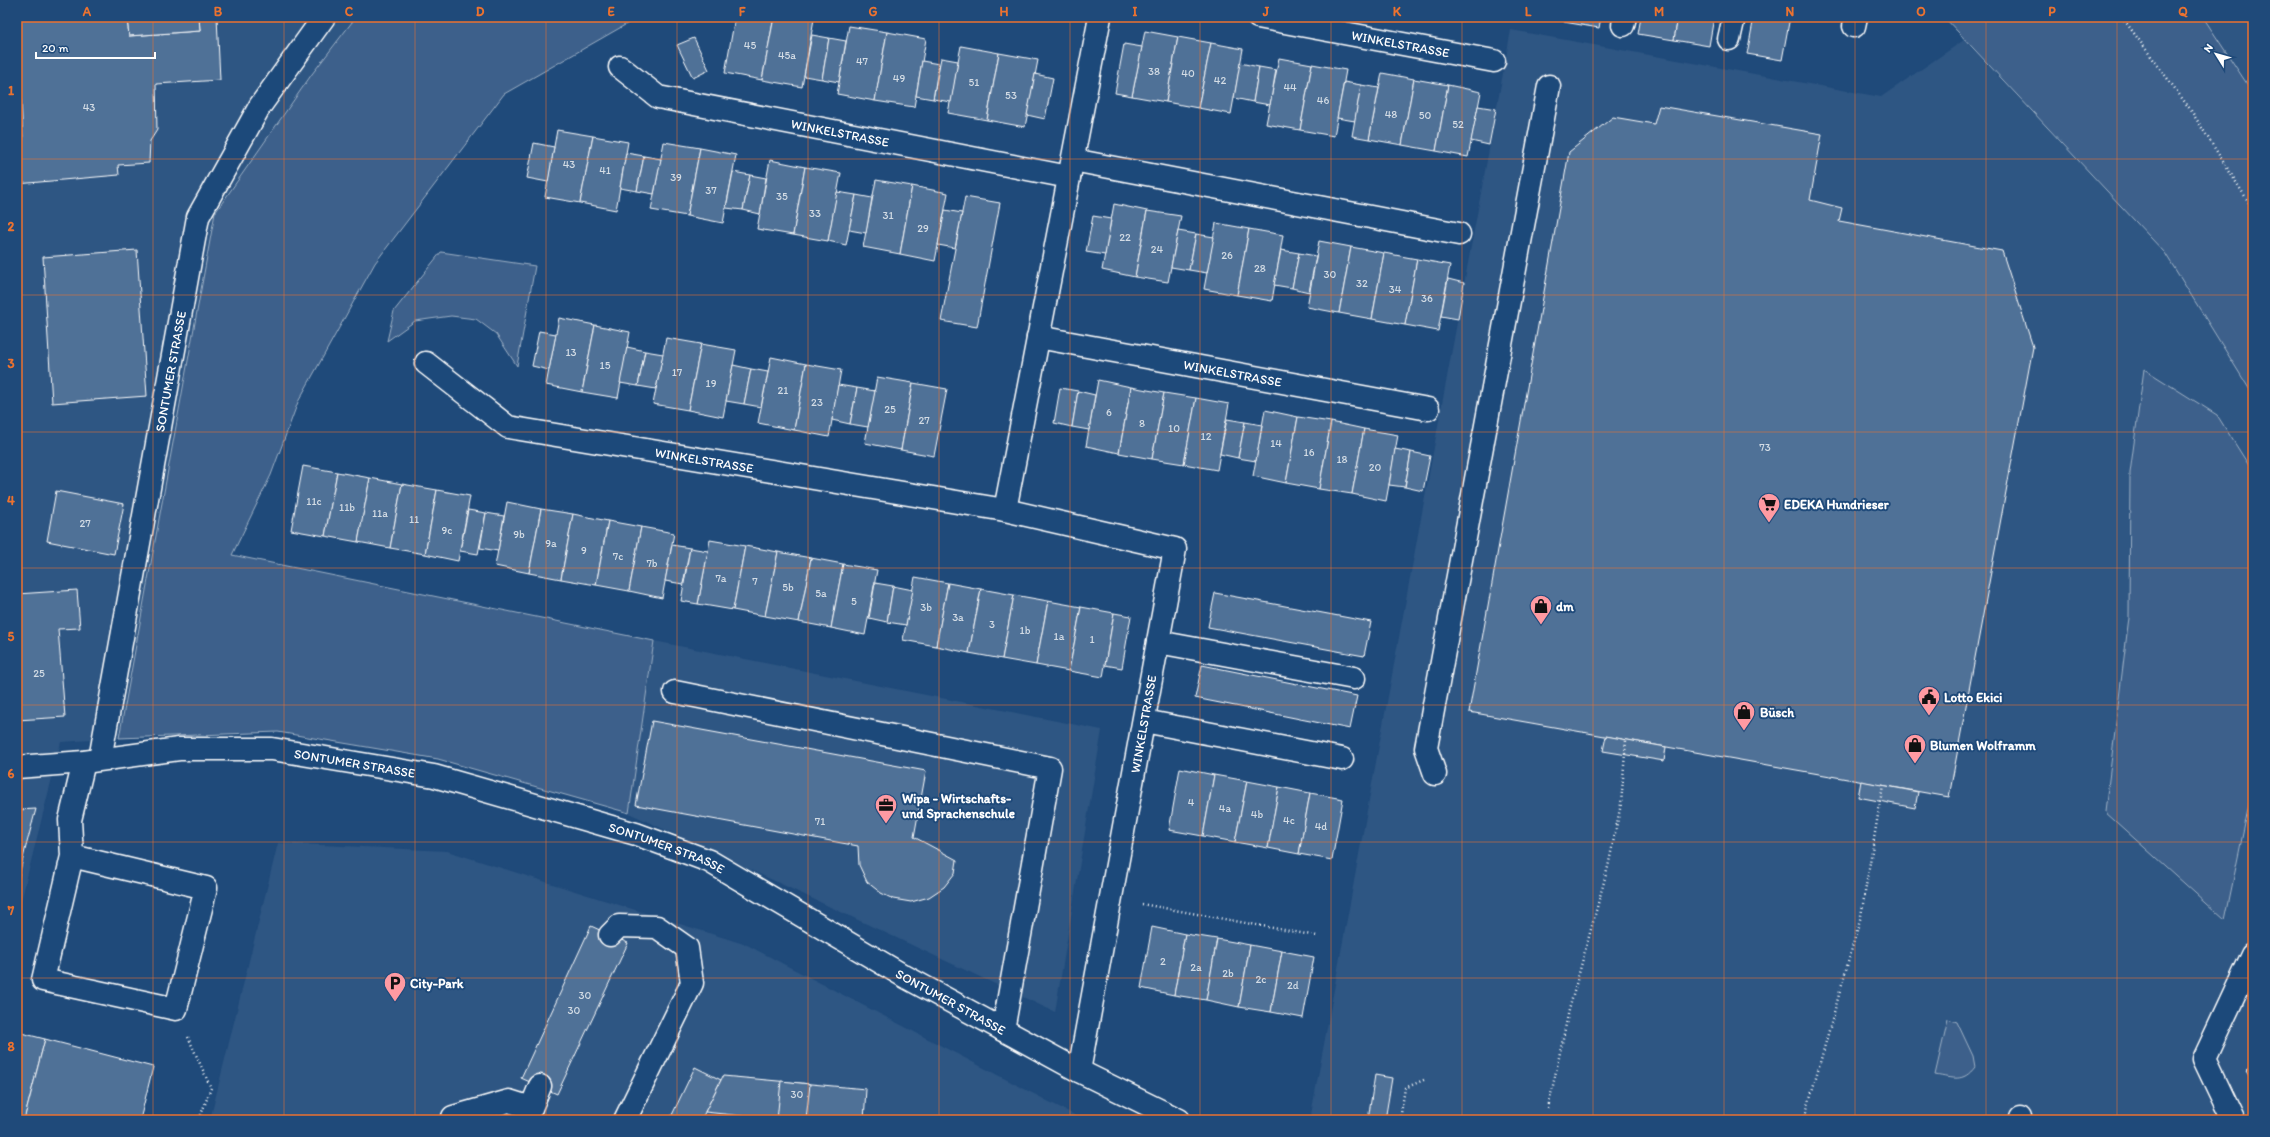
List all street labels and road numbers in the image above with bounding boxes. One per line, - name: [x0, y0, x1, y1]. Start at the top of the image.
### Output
- street label: WINKELSTRASSE: [1350, 28, 1451, 61]
- street label: WINKELSTRASSE: [790, 116, 890, 150]
- street label: SONTUMER STRASSE: [152, 310, 189, 433]
- street label: WINKELSTRASSE: [1182, 357, 1283, 390]
- street label: WINKELSTRASSE: [654, 445, 755, 476]
- street label: WINKELSTRASSE: [1127, 674, 1160, 774]
- street label: SONTUMER STRASSE: [293, 746, 416, 781]
- street label: SONTUMER STRASSE: [607, 820, 727, 877]
- street label: SONTUMER STRASSE: [893, 966, 1008, 1038]

